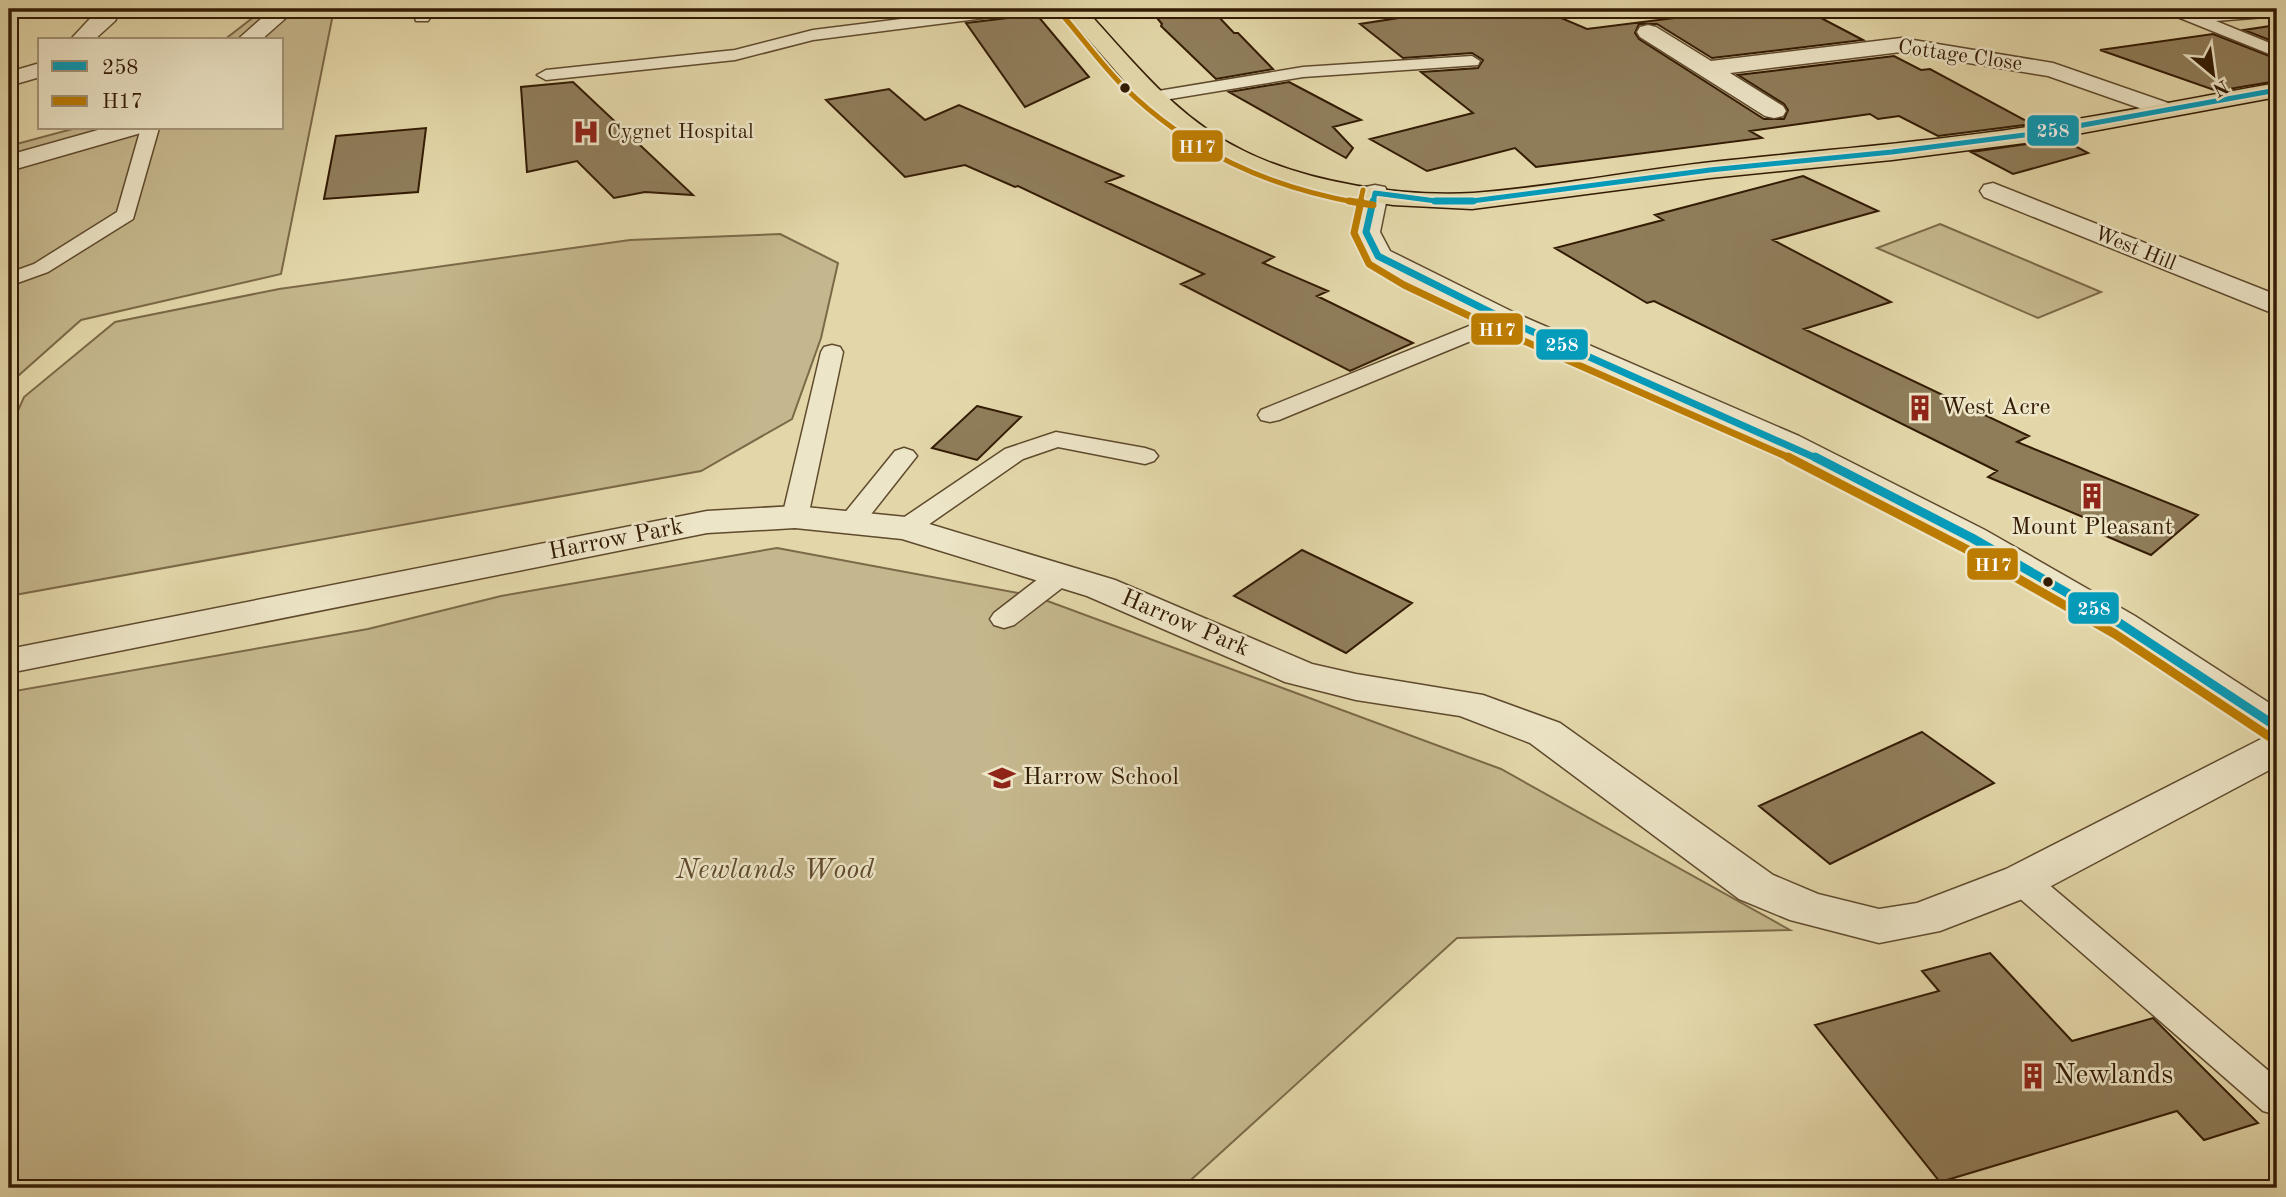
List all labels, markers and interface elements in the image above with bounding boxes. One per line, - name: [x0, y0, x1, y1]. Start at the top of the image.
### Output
- street label: Cottage Close: [1896, 37, 2024, 75]
- legend: [38, 38, 284, 130]
- north arrow: [2178, 38, 2248, 108]
- text: 258: [102, 58, 139, 79]
- text: N: [2209, 75, 2231, 99]
- unlabelled marker: [1118, 81, 1132, 95]
- text: H17: [102, 92, 143, 113]
- line badge: 258: [2026, 114, 2080, 147]
- hospital icon: Cygnet Hospital: [571, 117, 601, 147]
- place label: Cygnet Hospital: [607, 122, 754, 143]
- text: 258: [2036, 123, 2070, 142]
- line badge: H17: [1171, 129, 1224, 163]
- text: H17: [1178, 139, 1216, 158]
- street label: West Hill: [2091, 223, 2179, 275]
- line badge: H17: [1470, 312, 1524, 346]
- text: H17: [1478, 322, 1516, 341]
- line badge: 258: [1535, 328, 1589, 361]
- text: 258: [1545, 337, 1579, 356]
- building icon: West Acre: [1905, 393, 1935, 423]
- place label: West Acre: [1941, 396, 2051, 420]
- building icon: Mount Pleasant: [2077, 481, 2107, 511]
- street label: Harrow Park: [547, 515, 685, 565]
- place label: Mount Pleasant: [2011, 516, 2173, 540]
- line badge: H17: [1966, 547, 2019, 581]
- text: H17: [1974, 557, 2012, 576]
- unlabelled marker: [2041, 575, 2055, 589]
- street label: Harrow Park: [1117, 586, 1253, 662]
- line badge: 258: [2067, 591, 2120, 625]
- text: 258: [2077, 601, 2111, 620]
- school or university icon: Harrow School: [987, 763, 1017, 793]
- place label: Harrow School: [1023, 766, 1179, 790]
- park label: Newlands Wood: [675, 857, 874, 885]
- building icon: Newlands: [2018, 1061, 2048, 1091]
- place label: Newlands: [2054, 1062, 2173, 1090]

